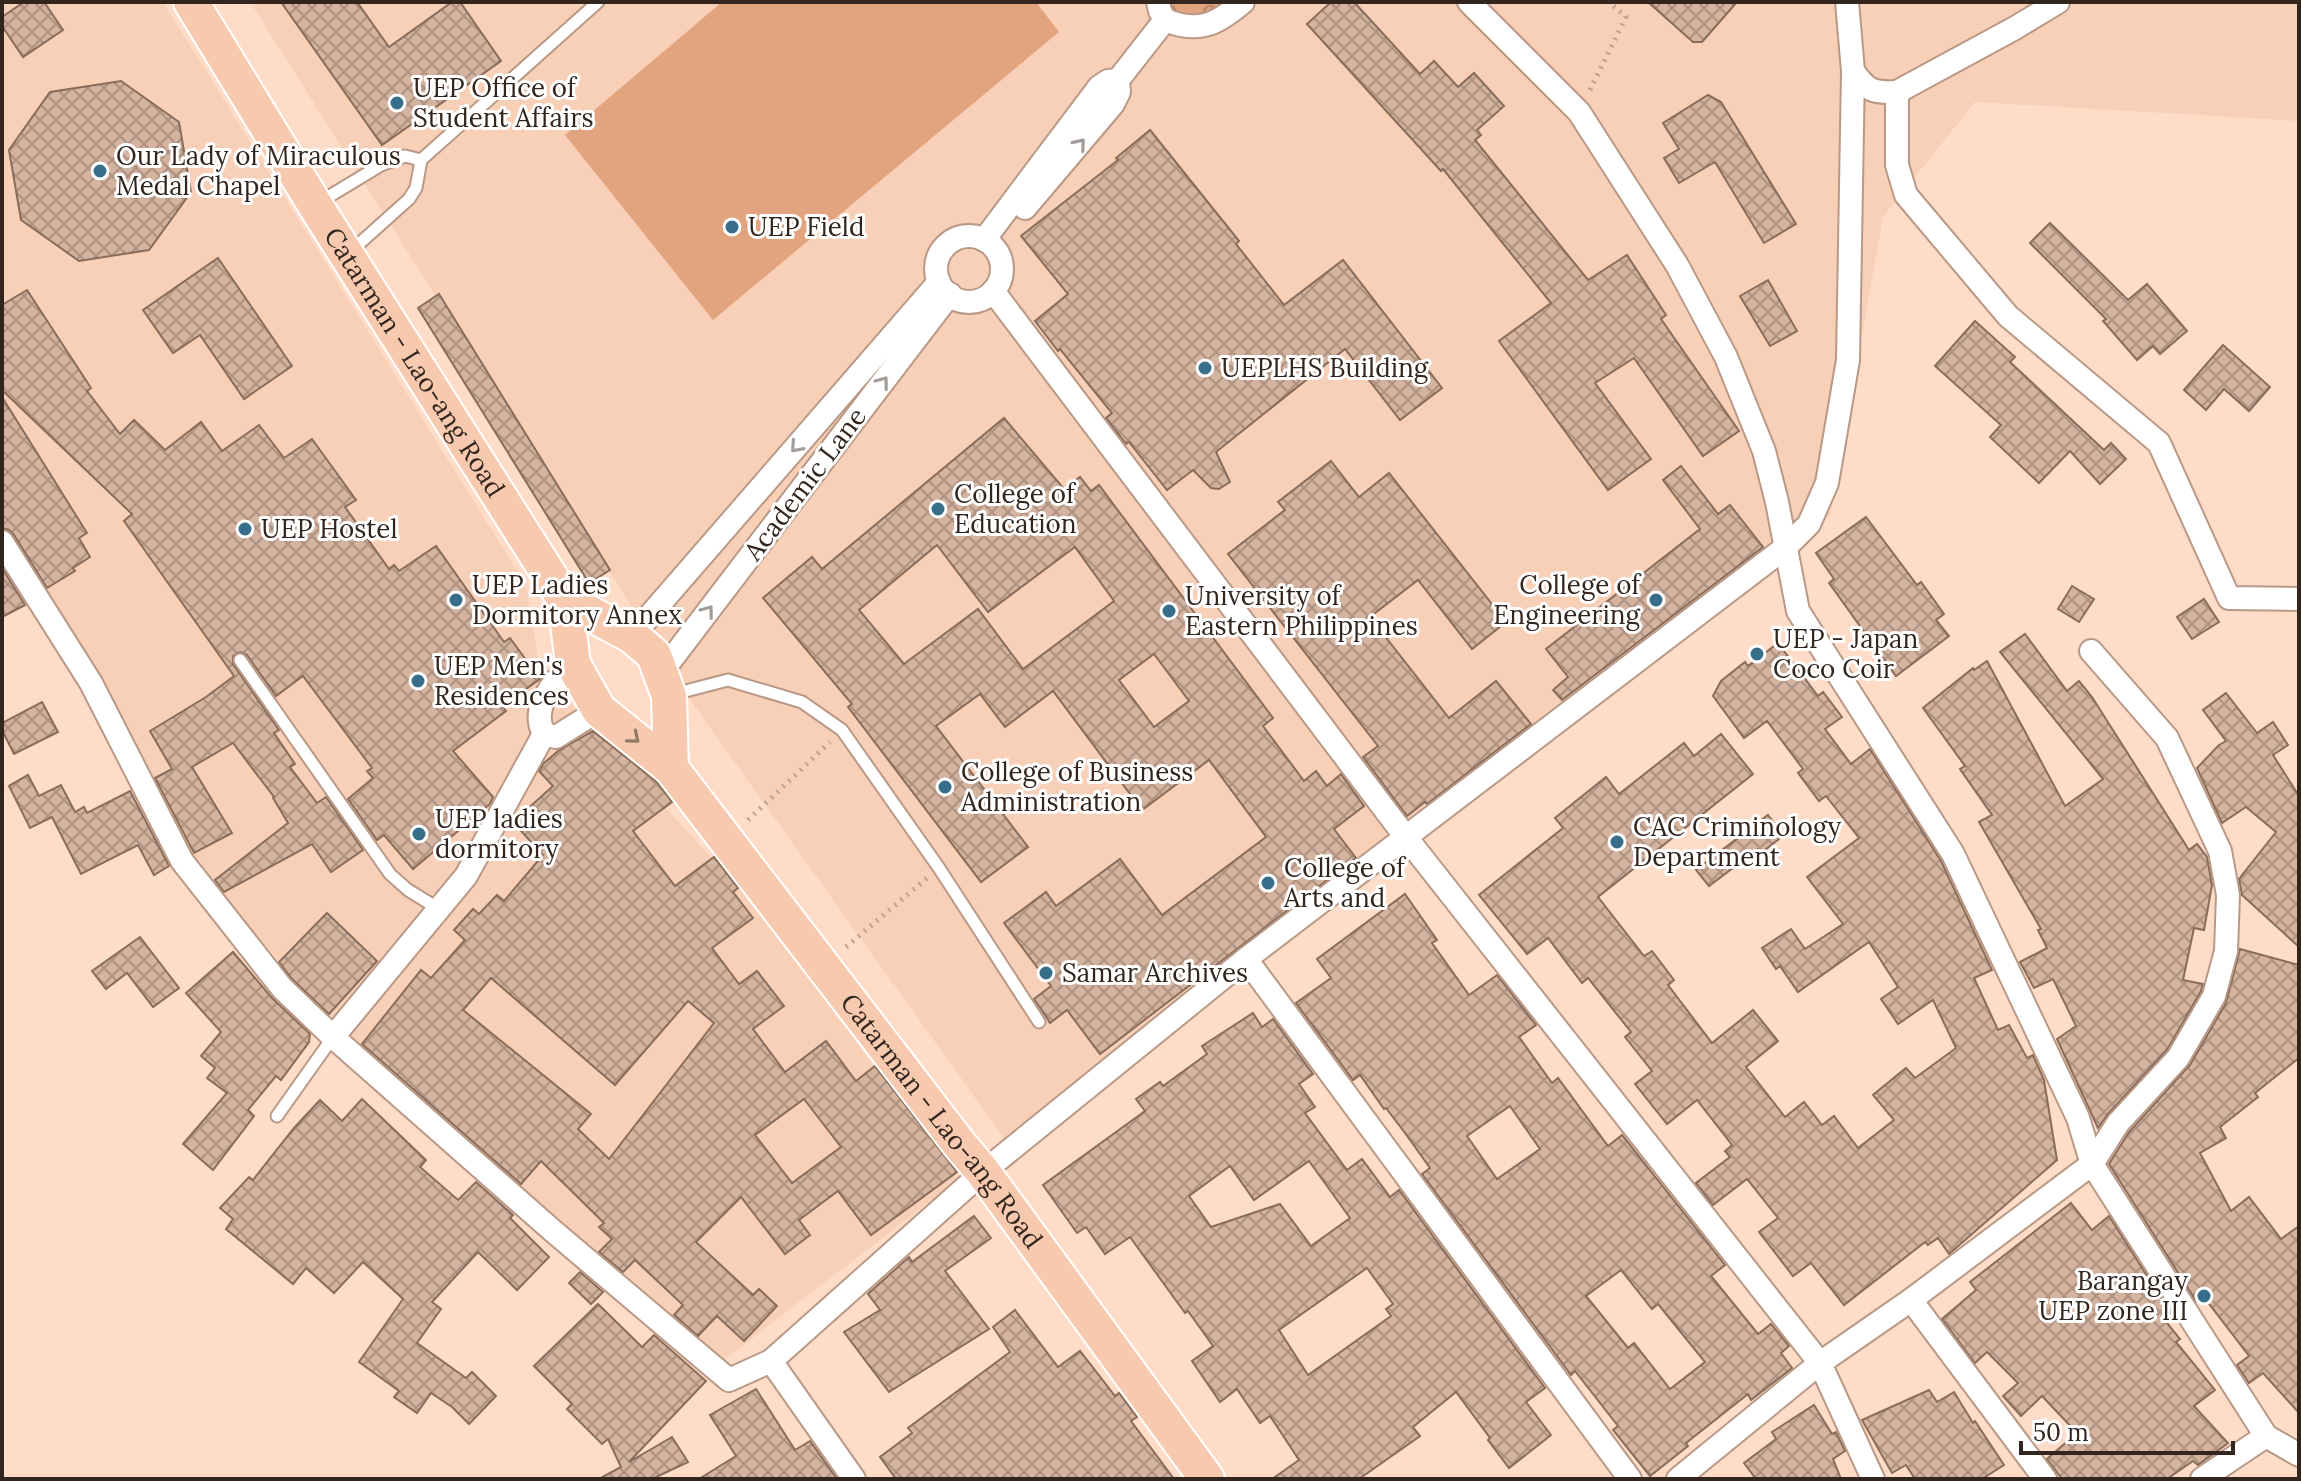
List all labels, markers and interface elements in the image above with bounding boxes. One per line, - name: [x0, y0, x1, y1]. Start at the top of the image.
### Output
- place label: UEP Office of Student Affairs: [413, 71, 593, 134]
- marker: UEP Office of Student Affairs: [388, 94, 406, 112]
- place label: Our Lady of Miraculous Medal Chapel: [116, 139, 401, 202]
- one-way arrow: [1070, 139, 1085, 154]
- marker: Our Lady of Miraculous Medal Chapel: [91, 162, 109, 180]
- place label: UEP Field: [748, 210, 864, 243]
- marker: UEP Field: [723, 218, 741, 236]
- street label: Catarman - Lao-ang Road: [317, 221, 513, 503]
- place label: UEPLHS Building: [1221, 351, 1429, 384]
- marker: UEPLHS Building: [1196, 359, 1214, 377]
- one-way arrow: [873, 376, 887, 391]
- street label: Academic Lane: [736, 401, 873, 568]
- one-way arrow: [791, 437, 806, 452]
- place label: College of Education: [954, 477, 1077, 540]
- marker: College of Education: [929, 500, 947, 518]
- place label: UEP Hostel: [261, 512, 398, 545]
- marker: UEP Hostel: [236, 520, 254, 538]
- place label: UEP Ladies Dormitory Annex: [472, 568, 682, 631]
- place label: College of Engineering: [1493, 568, 1642, 631]
- place label: University of Eastern Philippines: [1185, 579, 1418, 642]
- marker: UEP Ladies Dormitory Annex: [447, 591, 465, 609]
- marker: College of Engineering: [1647, 591, 1665, 609]
- marker: University of Eastern Philippines: [1160, 602, 1178, 620]
- one-way arrow: [699, 605, 713, 620]
- place label: UEP - Japan Coco Coir: [1773, 622, 1918, 685]
- marker: UEP - Japan Coco Coir: [1748, 645, 1766, 663]
- place label: UEP Men's Residences: [434, 649, 569, 712]
- marker: UEP Men's Residences: [409, 672, 427, 690]
- one-way arrow: [624, 728, 639, 742]
- place label: College of Business Administration: [960, 755, 1193, 818]
- marker: College of Business Administration: [936, 778, 954, 796]
- place label: UEP ladies dormitory: [435, 802, 563, 865]
- place label: CAC Criminology Department: [1633, 810, 1842, 873]
- marker: UEP ladies dormitory: [410, 825, 428, 843]
- marker: CAC Criminology Department: [1608, 833, 1626, 851]
- place label: College of Arts and: [1283, 851, 1407, 914]
- marker: College of Arts and: [1259, 874, 1277, 892]
- place label: Samar Archives: [1062, 956, 1248, 989]
- marker: Samar Archives: [1037, 964, 1055, 982]
- street label: Catarman - Lao-ang Road: [834, 987, 1050, 1255]
- place label: Barangay UEP zone III: [2039, 1264, 2188, 1327]
- marker: Barangay UEP zone III: [2195, 1287, 2213, 1305]
- scale bar: [2021, 1405, 2233, 1455]
- text: 50 m: [2033, 1417, 2089, 1448]

